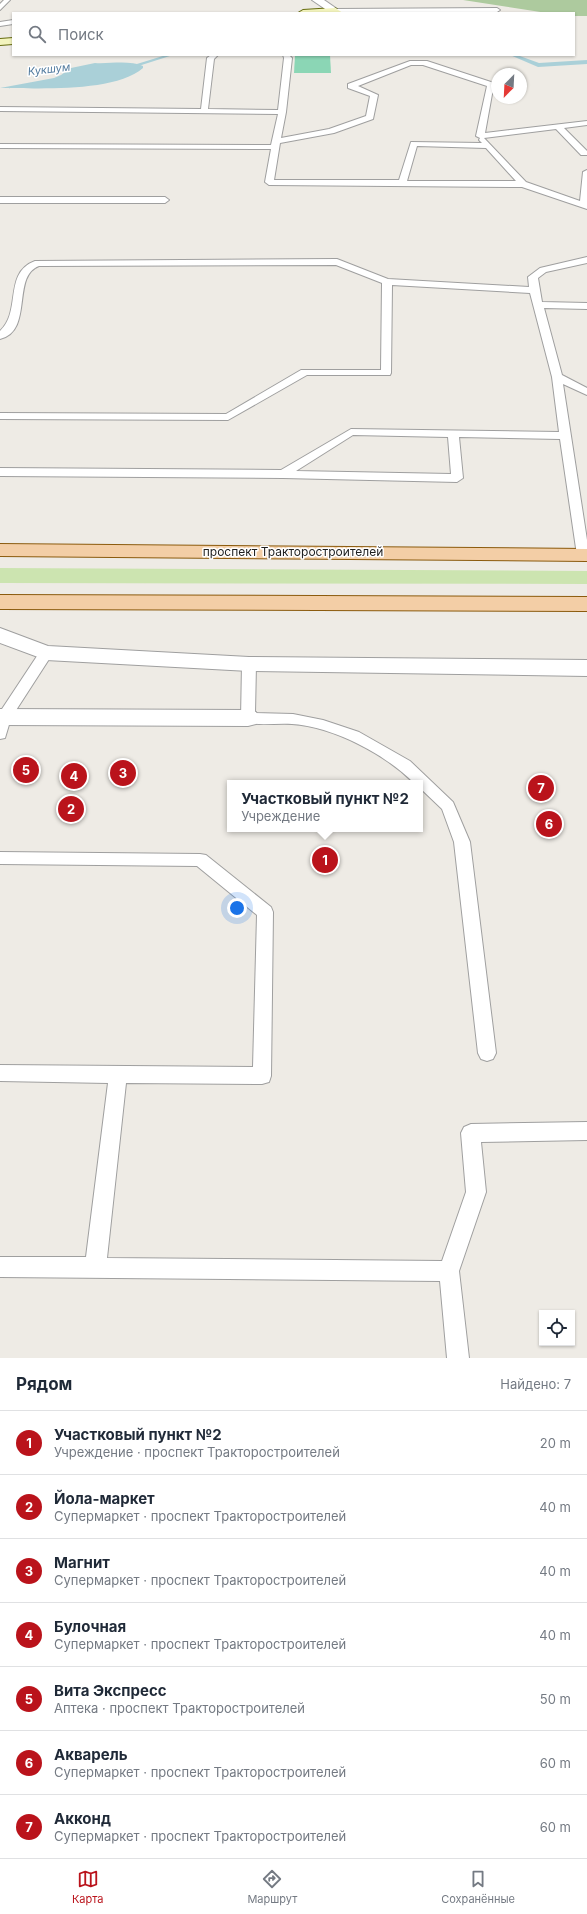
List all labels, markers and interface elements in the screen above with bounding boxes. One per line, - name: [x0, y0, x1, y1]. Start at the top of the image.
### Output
- search box: [12, 12, 575, 56]
- icon: search: [26, 23, 48, 45]
- text: Поиск: [58, 25, 104, 44]
- water label: Кукшум: [27, 59, 72, 79]
- north arrow: [491, 68, 527, 104]
- street label: проспект Тракторостроителей: [203, 544, 383, 559]
- pin: 5: [13, 755, 39, 785]
- pin: 3: [110, 758, 136, 788]
- pin: 4: [61, 761, 87, 791]
- pin: 7: [528, 773, 554, 803]
- popup: [227, 780, 423, 832]
- text: Участковый пункт №2: [241, 789, 409, 808]
- pin: 2: [58, 794, 84, 824]
- text: Учреждение: [241, 808, 320, 824]
- pin: 6: [536, 809, 562, 839]
- pin: 1: [312, 845, 338, 875]
- your location: [227, 898, 247, 918]
- map controls: [539, 1310, 575, 1346]
- button: locate: [539, 1310, 575, 1346]
- text: Рядом: [16, 1374, 72, 1394]
- text: Найдено: 7: [500, 1376, 571, 1392]
- text: Участковый пункт №2: [54, 1425, 222, 1444]
- text: 1: [26, 1435, 32, 1451]
- text: 20 m: [540, 1435, 571, 1451]
- text: Учреждение · проспект Тракторостроителей: [54, 1444, 340, 1460]
- text: Йола-маркет: [54, 1489, 155, 1508]
- text: 2: [25, 1499, 33, 1515]
- text: 40 m: [539, 1499, 571, 1515]
- text: Супермаркет · проспект Тракторостроителей: [54, 1508, 346, 1524]
- text: Магнит: [54, 1553, 110, 1572]
- text: 3: [25, 1563, 33, 1579]
- text: 40 m: [539, 1563, 571, 1579]
- text: Супермаркет · проспект Тракторостроителей: [54, 1572, 346, 1588]
- text: Булочная: [54, 1617, 126, 1636]
- text: 4: [25, 1627, 33, 1643]
- text: 40 m: [539, 1627, 571, 1643]
- text: Супермаркет · проспект Тракторостроителей: [54, 1636, 346, 1652]
- text: Вита Экспресс: [54, 1681, 167, 1700]
- text: 5: [25, 1691, 33, 1707]
- text: 50 m: [540, 1691, 571, 1707]
- text: Аптека · проспект Тракторостроителей: [54, 1700, 305, 1716]
- text: Акварель: [54, 1745, 128, 1764]
- text: 6: [25, 1755, 33, 1771]
- text: 60 m: [540, 1755, 571, 1771]
- text: Супермаркет · проспект Тракторостроителей: [54, 1764, 346, 1780]
- text: Акконд: [54, 1809, 111, 1828]
- text: 7: [25, 1819, 33, 1835]
- text: 60 m: [540, 1819, 571, 1835]
- text: Супермаркет · проспект Тракторостроителей: [54, 1828, 346, 1844]
- tab: Карта: [72, 1868, 104, 1906]
- tab: Маршрут: [247, 1868, 297, 1906]
- tab: Сохранённые: [441, 1868, 515, 1906]

